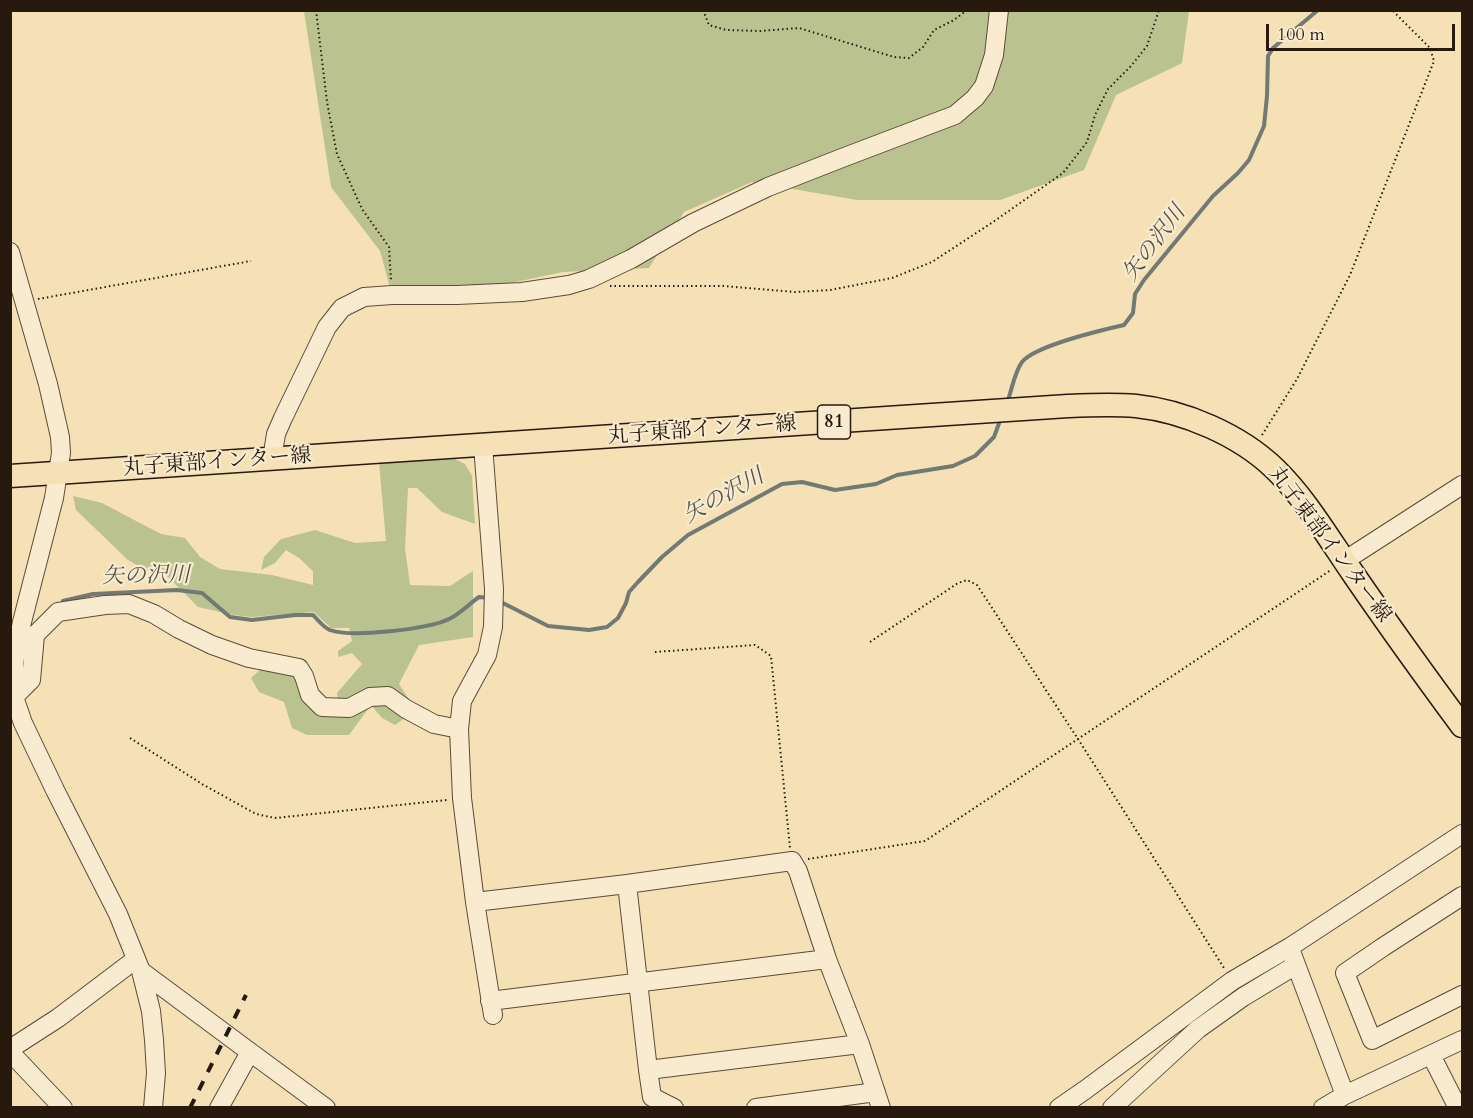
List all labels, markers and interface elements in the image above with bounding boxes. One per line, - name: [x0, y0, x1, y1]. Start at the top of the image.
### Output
- scale bar: [1269, 12, 1458, 50]
- text: 100 m: [1277, 22, 1325, 47]
- water label: 矢の沢川: [1118, 201, 1192, 287]
- road number: 81: [818, 405, 850, 439]
- street label: 丸子東部インター線: [607, 412, 797, 450]
- street label: 丸子東部インター線: [122, 444, 312, 482]
- street label: 丸子東部インター線: [1262, 462, 1396, 628]
- water label: 矢の沢川: [679, 464, 769, 530]
- water label: 矢の沢川: [102, 563, 190, 591]

